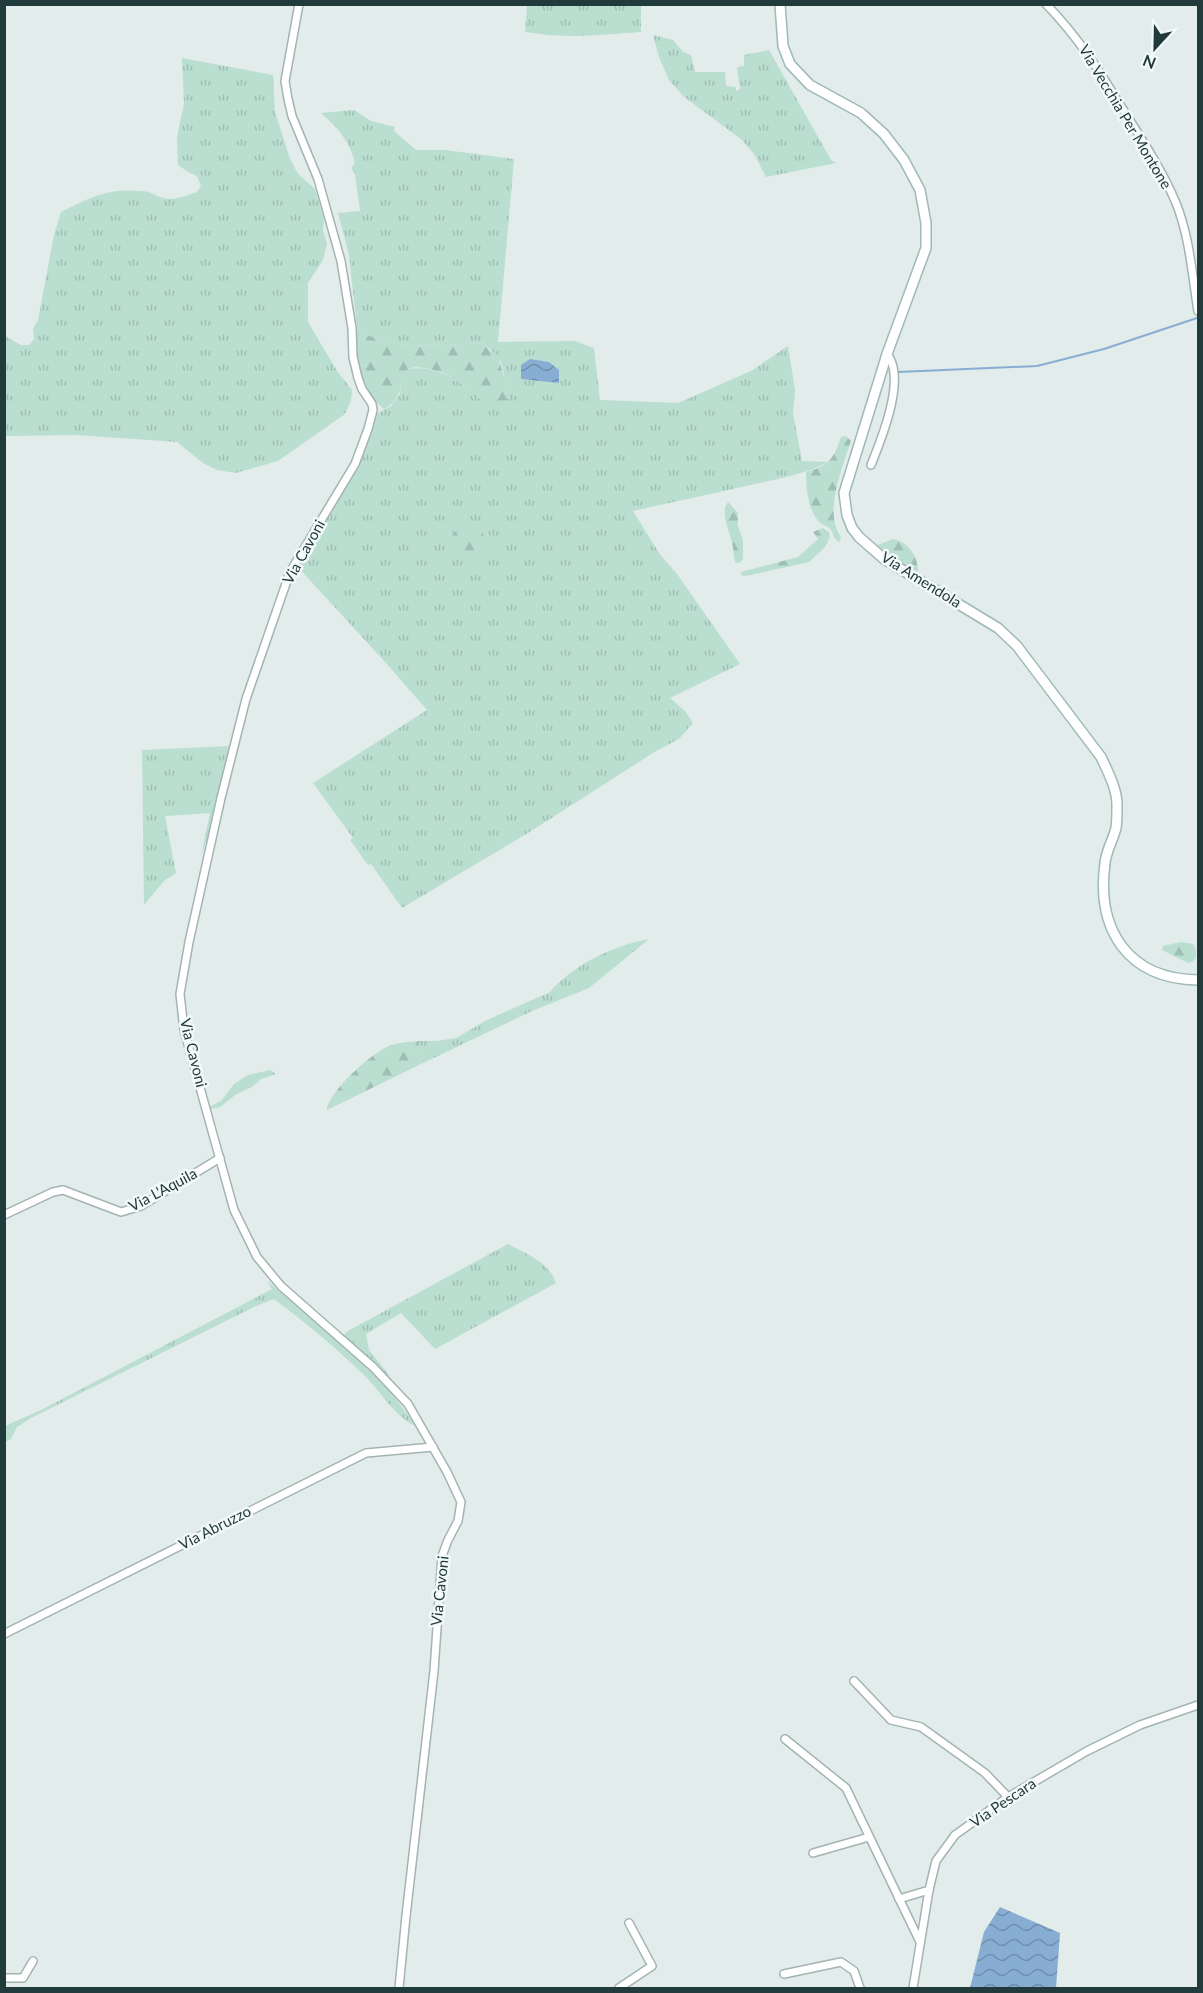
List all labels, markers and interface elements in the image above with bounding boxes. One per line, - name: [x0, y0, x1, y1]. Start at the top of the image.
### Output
- north arrow: [1125, 18, 1185, 78]
- street label: Via Vecchia Per Montone: [1076, 41, 1176, 192]
- text: N: [1140, 51, 1158, 73]
- street label: Via Cavoni: [278, 516, 328, 587]
- street label: Via Amendola: [878, 547, 965, 611]
- street label: Via Cavoni: [177, 1016, 211, 1089]
- street label: Via L'Aquila: [125, 1164, 200, 1215]
- street label: Via Abruzzo: [175, 1501, 254, 1553]
- street label: Via Cavoni: [426, 1555, 452, 1627]
- street label: Via Pescara: [966, 1774, 1039, 1831]

